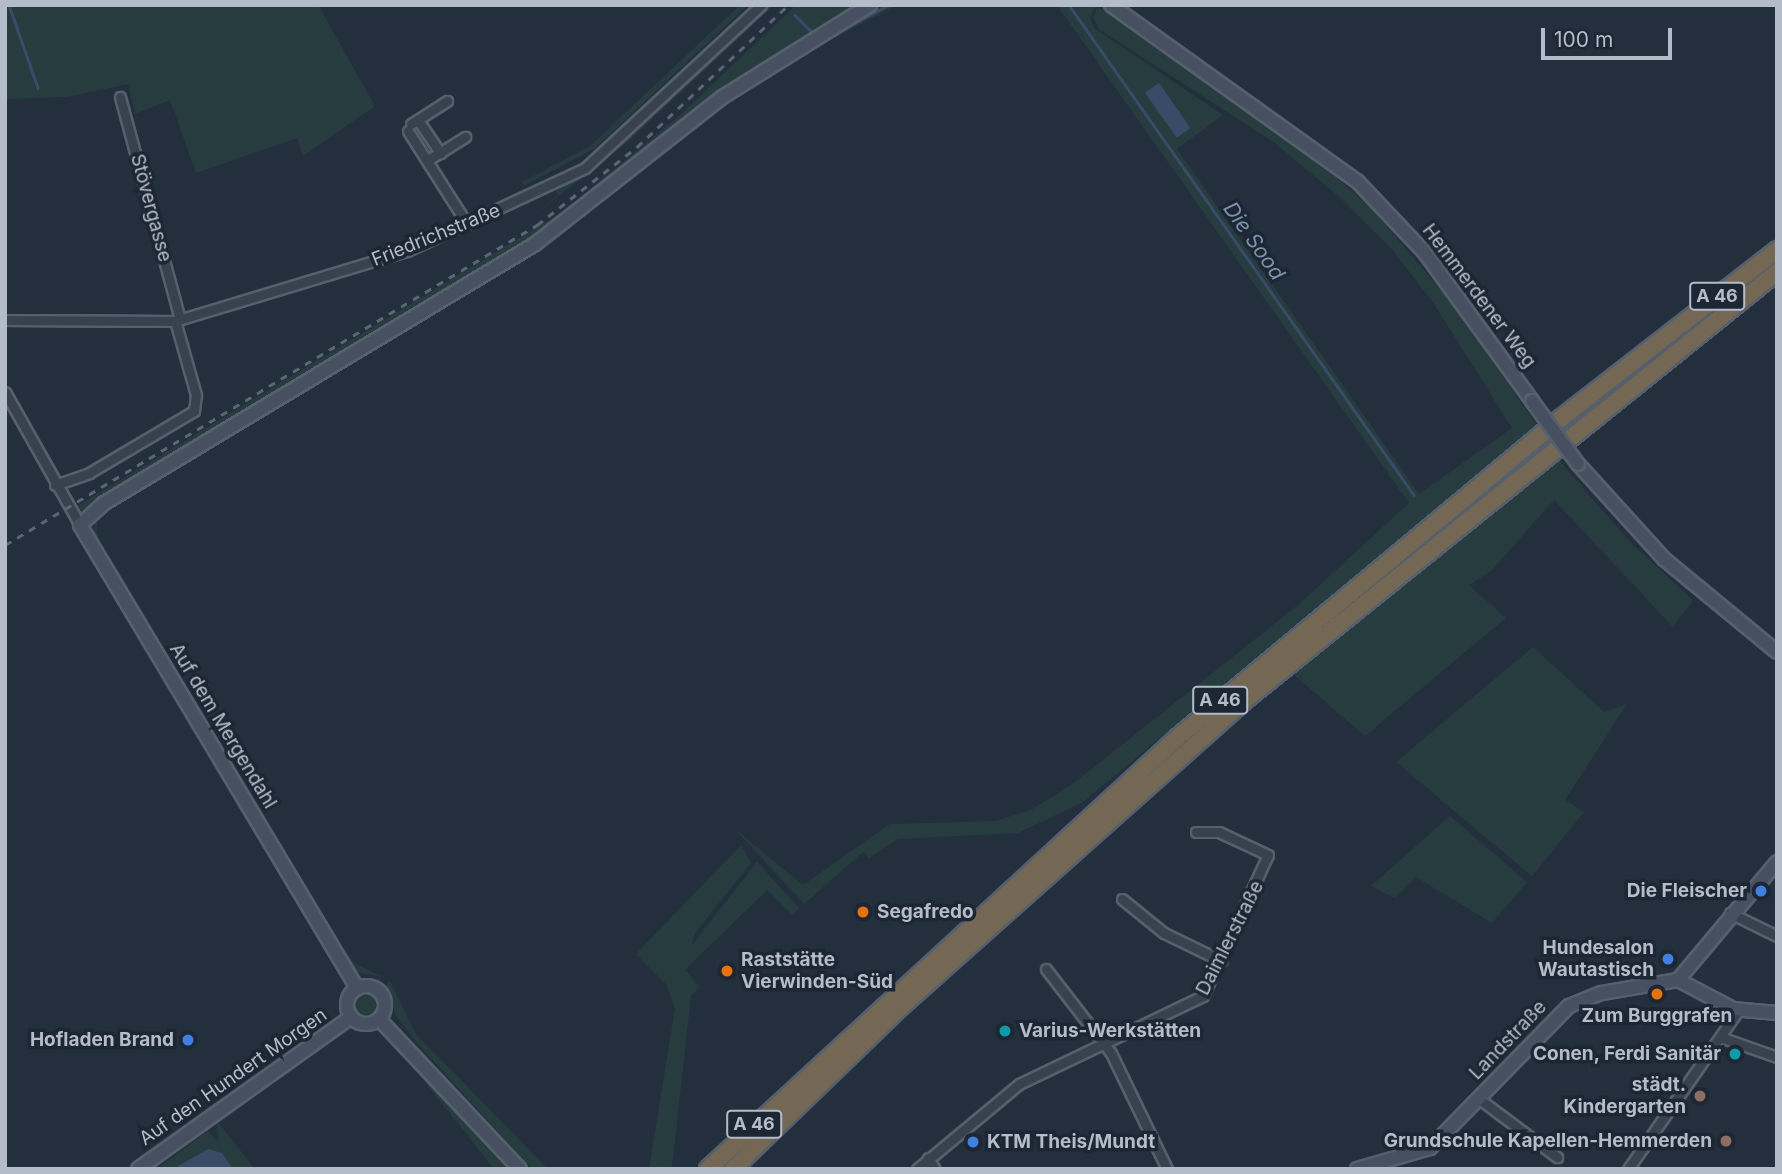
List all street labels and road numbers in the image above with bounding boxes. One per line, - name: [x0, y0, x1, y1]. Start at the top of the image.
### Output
- street label: Stövergasse: [126, 151, 176, 265]
- street label: Friedrichstraße: [368, 199, 504, 271]
- street label: Hemmerdener Weg: [1417, 220, 1541, 372]
- road number: A 46: [1689, 282, 1745, 310]
- street label: Auf dem Mergendahl: [165, 639, 281, 813]
- road number: A 46: [1192, 686, 1248, 714]
- street label: Daimlerstraße: [1191, 877, 1269, 999]
- street label: Landstraße: [1465, 996, 1551, 1084]
- street label: Auf den Hundert Morgen: [135, 1004, 331, 1150]
- road number: A 46: [726, 1110, 782, 1139]

